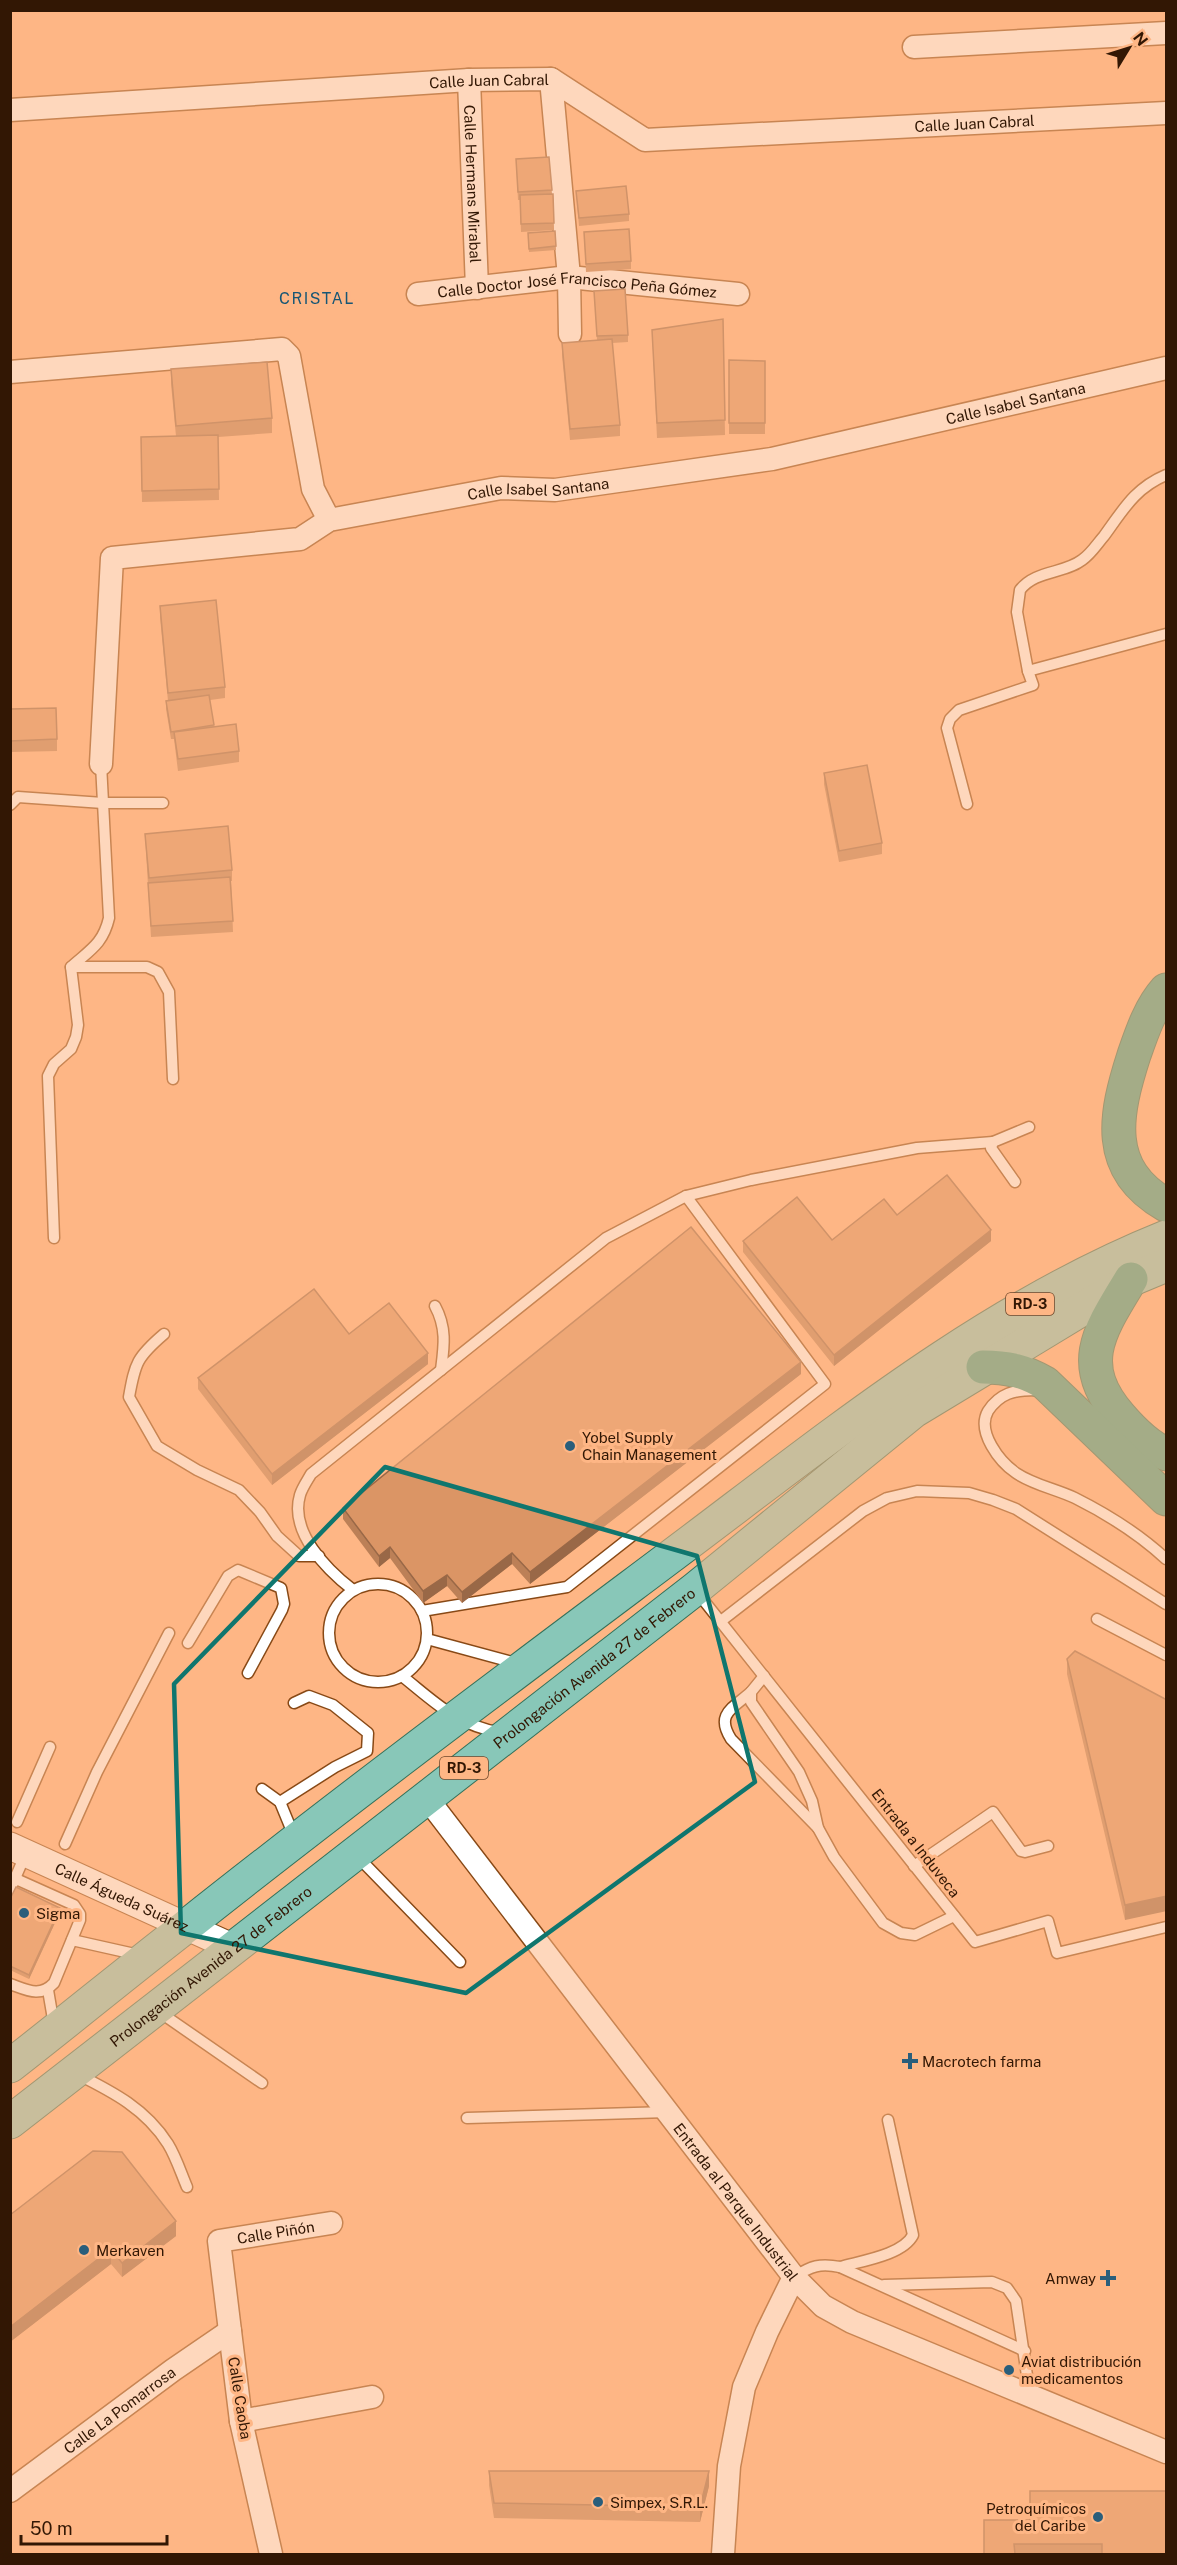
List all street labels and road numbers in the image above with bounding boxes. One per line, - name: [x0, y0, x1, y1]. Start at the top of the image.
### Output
- street label: Calle Juan Cabral: [428, 71, 549, 91]
- street label: Calle Hermans Mirabal: [461, 104, 485, 263]
- street label: Calle Juan Cabral: [914, 111, 1035, 135]
- street label: Calle Doctor José Francisco Peña Gómez: [436, 269, 718, 300]
- street label: Calle Isabel Santana: [944, 378, 1087, 427]
- street label: Calle Isabel Santana: [466, 474, 610, 503]
- road number: RD-3: [1006, 1293, 1054, 1315]
- street label: Prolongación Avenida 27 de Febrero: [490, 1584, 698, 1751]
- road number: RD-3: [440, 1757, 488, 1779]
- street label: Entrada a Induveca: [868, 1785, 964, 1901]
- street label: Calle Águeda Suárez: [52, 1859, 192, 1935]
- street label: Prolongación Avenida 27 de Febrero: [106, 1882, 315, 2050]
- street label: Entrada al Parque Industrial: [671, 2120, 802, 2284]
- street label: Calle Piñón: [236, 2217, 316, 2247]
- street label: Calle Caoba: [225, 2356, 255, 2440]
- street label: Calle La Pomarrosa: [60, 2363, 178, 2457]

